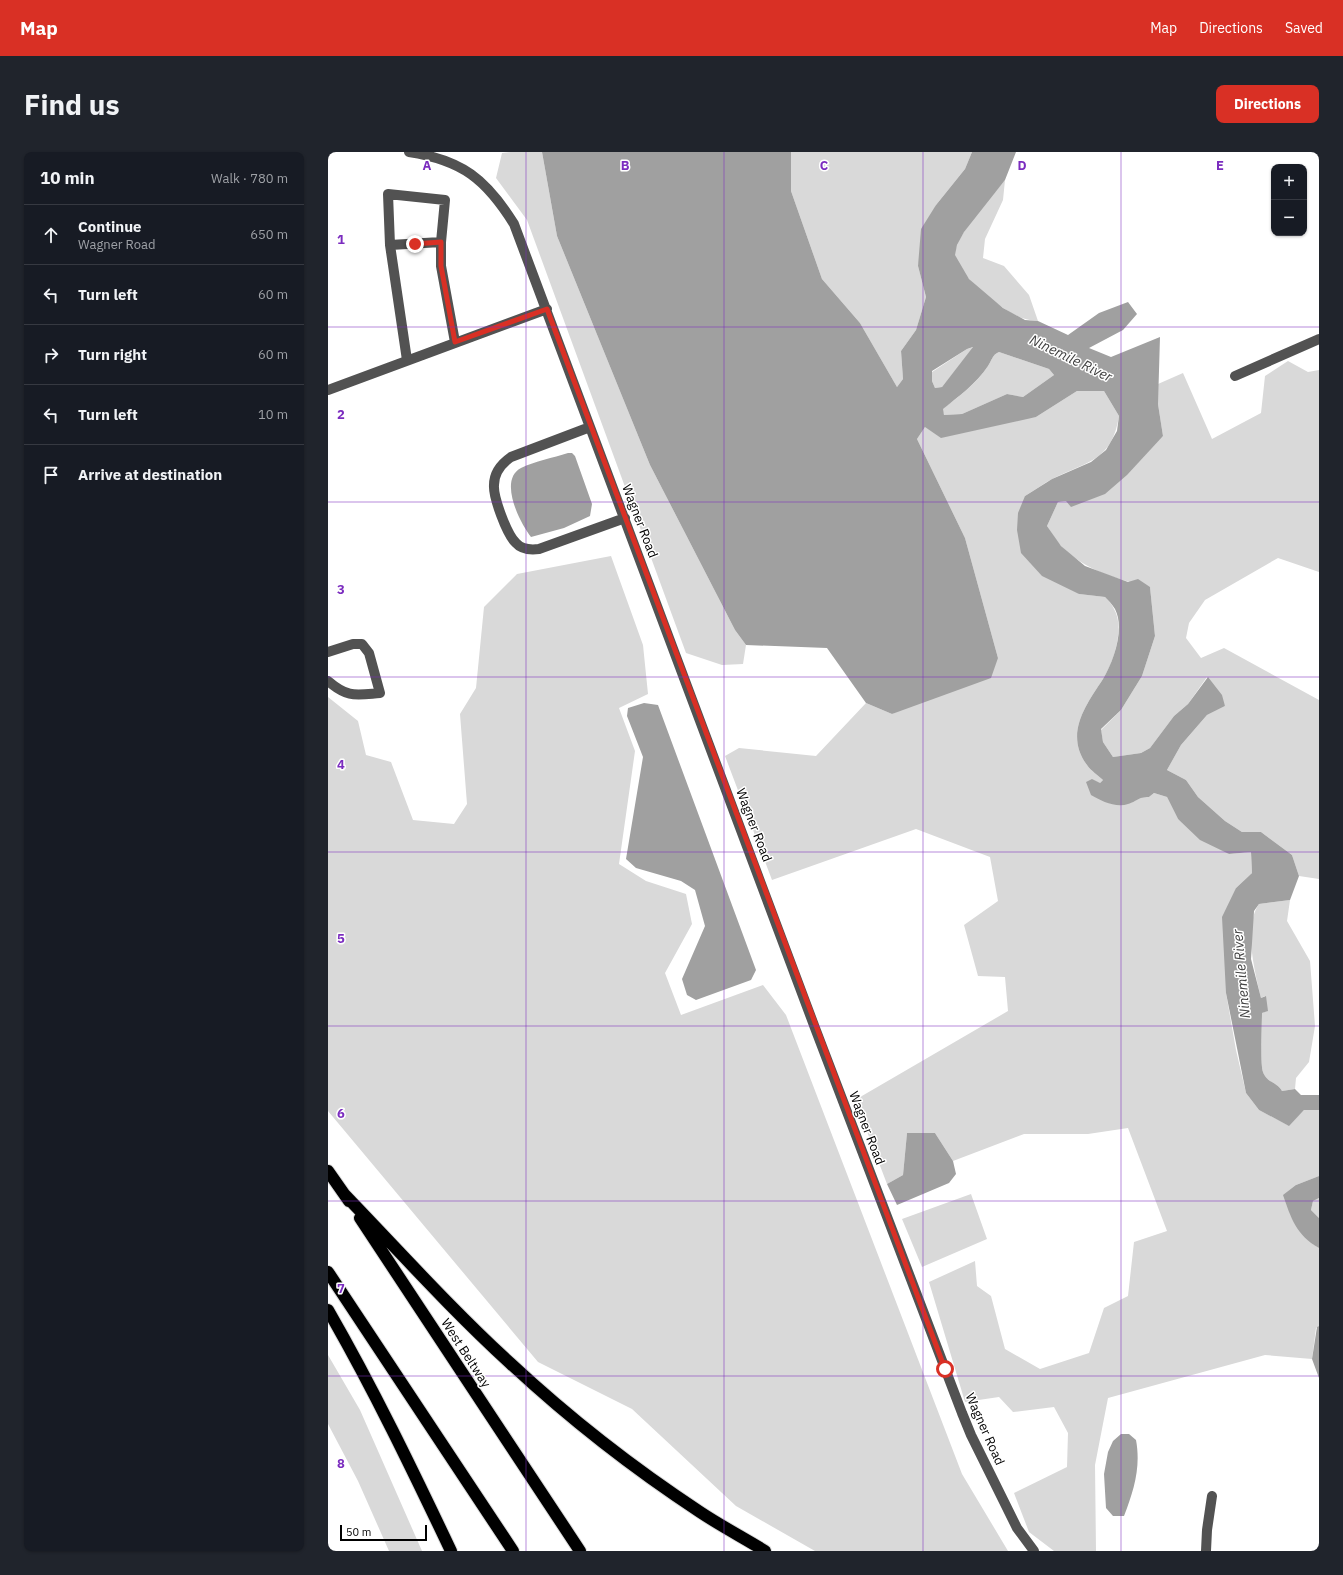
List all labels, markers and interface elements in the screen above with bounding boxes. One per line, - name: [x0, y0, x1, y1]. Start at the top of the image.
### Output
- text: Map: [20, 16, 58, 40]
- text: Map: [1150, 19, 1177, 37]
- text: Directions: [1199, 19, 1263, 37]
- text: Saved: [1285, 19, 1323, 37]
- button: Directions: [1216, 85, 1319, 123]
- text: Find us: [24, 86, 120, 123]
- text: A: [423, 157, 432, 174]
- text: B: [621, 157, 630, 174]
- text: C: [820, 157, 829, 174]
- text: D: [1017, 157, 1027, 174]
- text: E: [1216, 157, 1224, 174]
- map controls: [1271, 164, 1307, 236]
- button: +: [1271, 164, 1307, 200]
- text: 10 min: [40, 167, 95, 189]
- text: Walk · 780 m: [211, 170, 288, 187]
- button: −: [1271, 200, 1307, 236]
- text: Continue: [78, 217, 142, 236]
- icon: ahead: [40, 224, 62, 246]
- text: 650 m: [250, 226, 288, 243]
- text: 1: [337, 231, 345, 248]
- route end: [406, 235, 424, 253]
- text: Wagner Road: [78, 236, 156, 253]
- icon: left: [40, 284, 62, 306]
- text: Turn left: [78, 285, 138, 304]
- text: 60 m: [258, 286, 288, 303]
- water label: Ninemile River: [1027, 330, 1116, 386]
- icon: right: [40, 344, 62, 366]
- text: Turn right: [78, 345, 147, 364]
- text: 60 m: [258, 346, 288, 363]
- icon: left: [40, 404, 62, 426]
- text: Turn left: [78, 405, 138, 424]
- text: 10 m: [258, 406, 288, 423]
- text: 2: [337, 406, 345, 423]
- icon: arrive: [40, 464, 62, 486]
- text: Arrive at destination: [78, 465, 222, 484]
- street label: Wagner Road: [618, 482, 662, 560]
- text: 3: [337, 581, 345, 598]
- text: 4: [337, 756, 345, 773]
- street label: Wagner Road: [732, 786, 776, 864]
- water label: Ninemile River: [1228, 928, 1254, 1019]
- text: 5: [337, 930, 345, 947]
- street label: Wagner Road: [845, 1089, 889, 1167]
- text: 6: [337, 1105, 345, 1122]
- text: 7: [337, 1280, 345, 1297]
- street label: West Beltway: [437, 1315, 495, 1391]
- route start: [936, 1360, 954, 1378]
- street label: Wagner Road: [961, 1390, 1009, 1468]
- text: 8: [337, 1455, 345, 1472]
- scale bar: [340, 1523, 427, 1542]
- text: 50 m: [346, 1525, 371, 1539]

